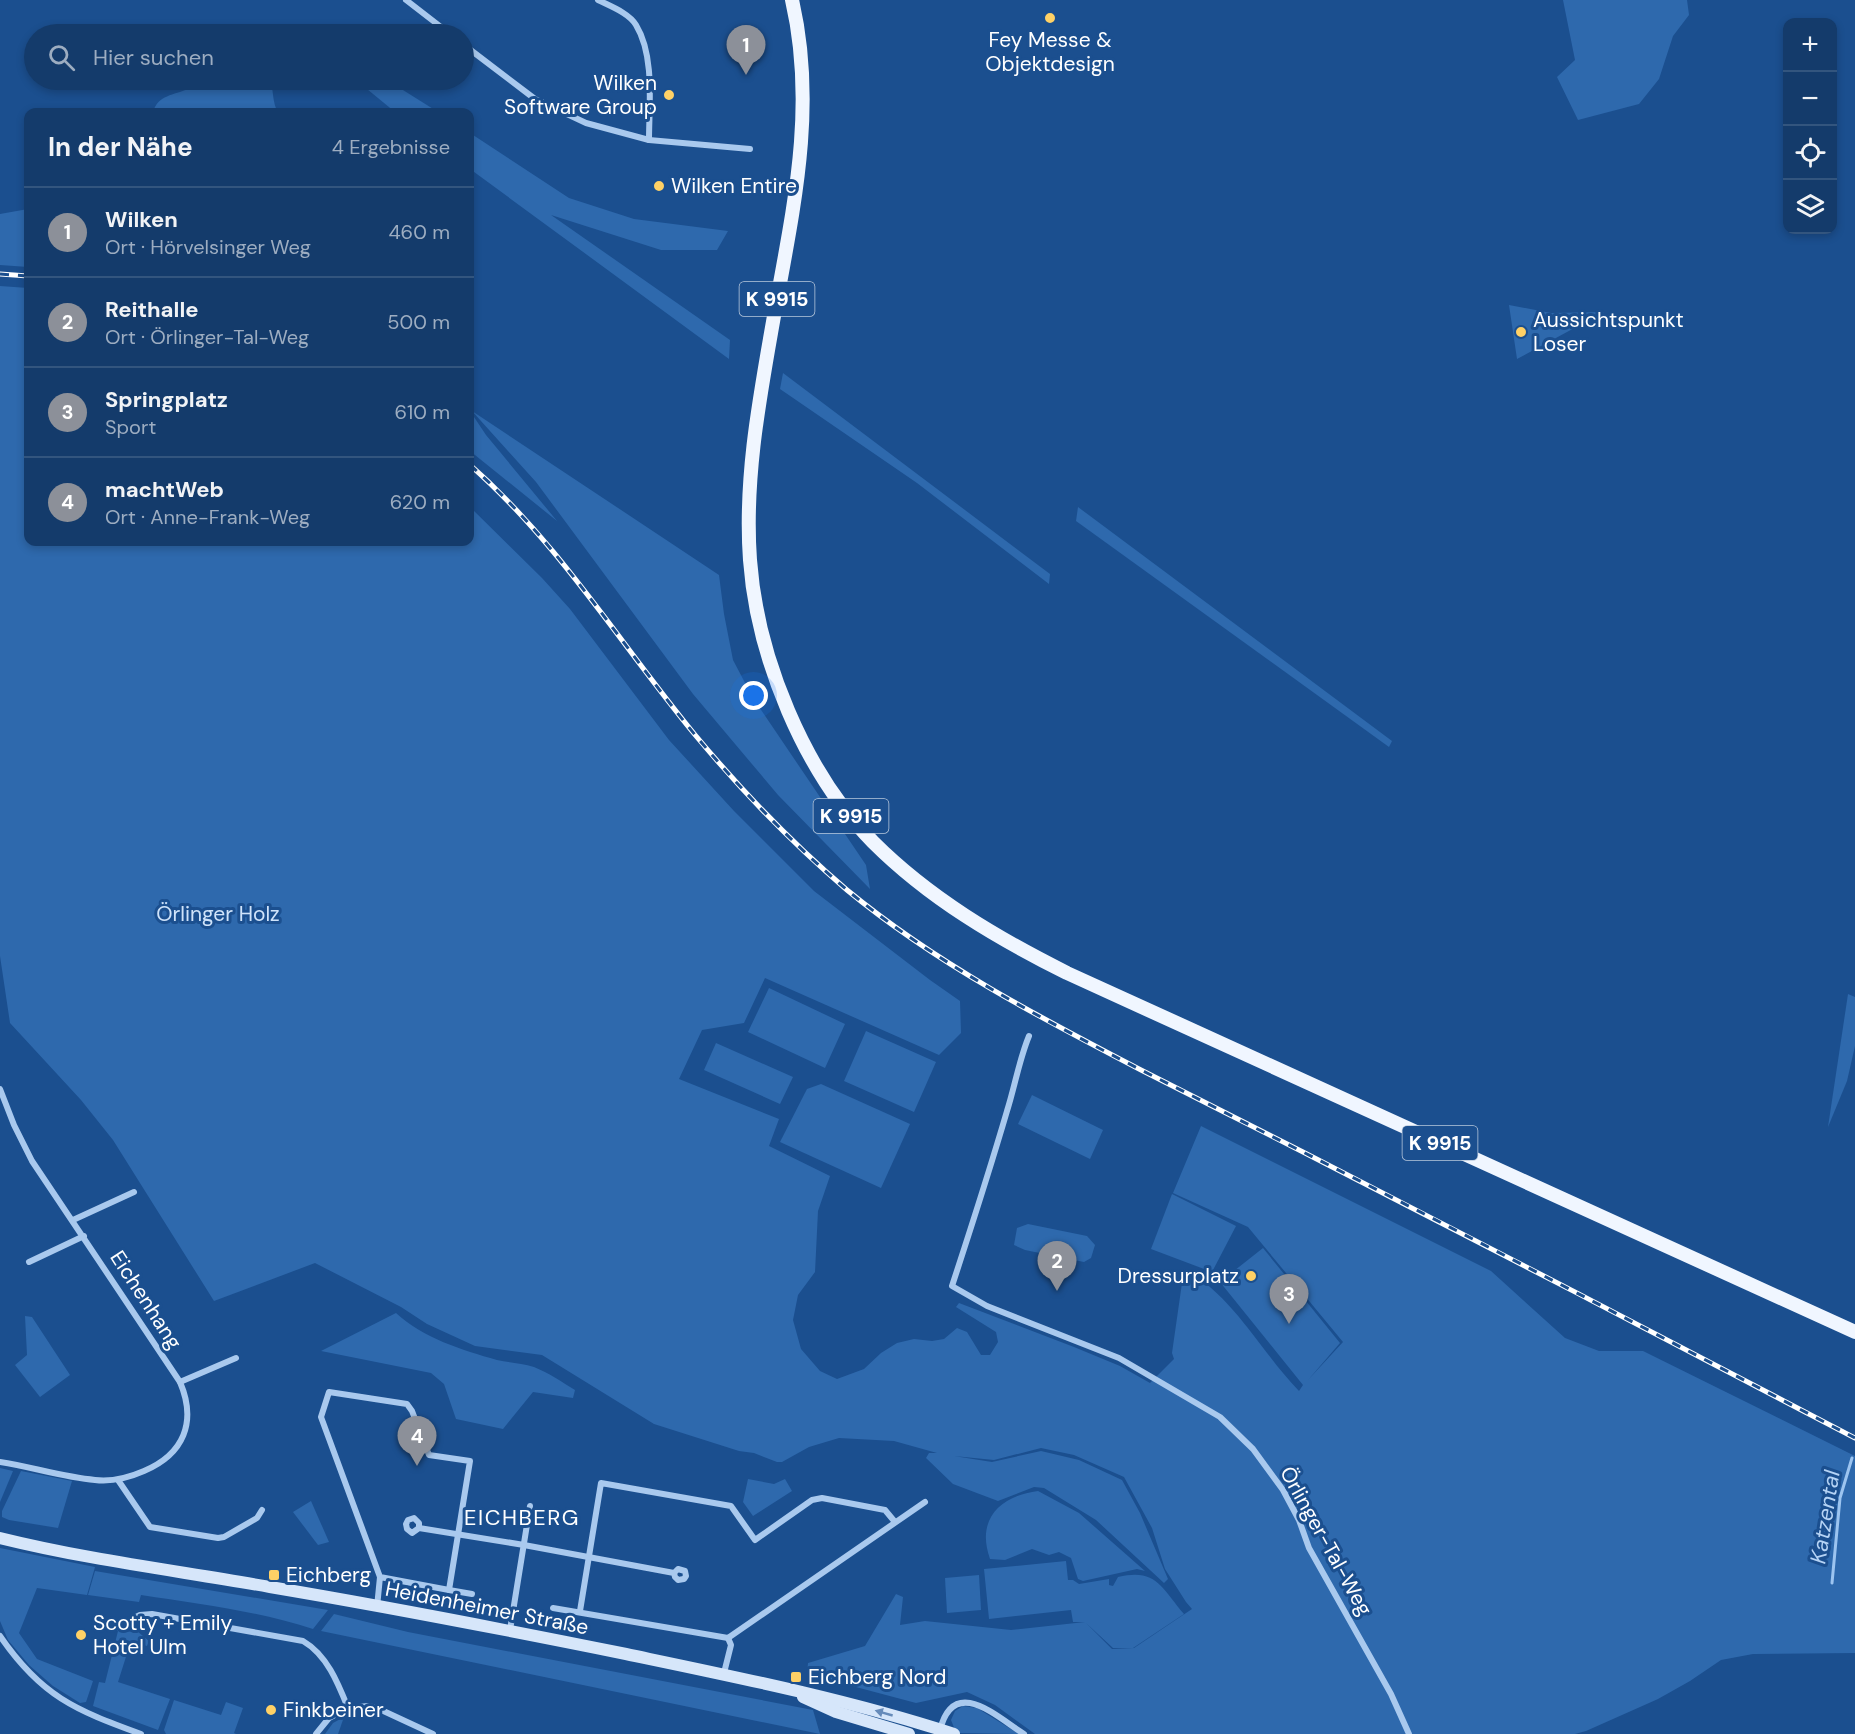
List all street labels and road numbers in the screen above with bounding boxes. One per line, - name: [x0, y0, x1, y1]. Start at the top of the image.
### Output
- road number: K 9915: [740, 282, 814, 316]
- road number: K 9915: [814, 799, 888, 833]
- road number: K 9915: [1402, 1126, 1478, 1160]
- street label: Eichenhang: [104, 1245, 188, 1355]
- street label: Örlinger-Tal-Weg: [1273, 1461, 1379, 1621]
- street label: Heidenheimer Straße: [383, 1575, 591, 1641]

